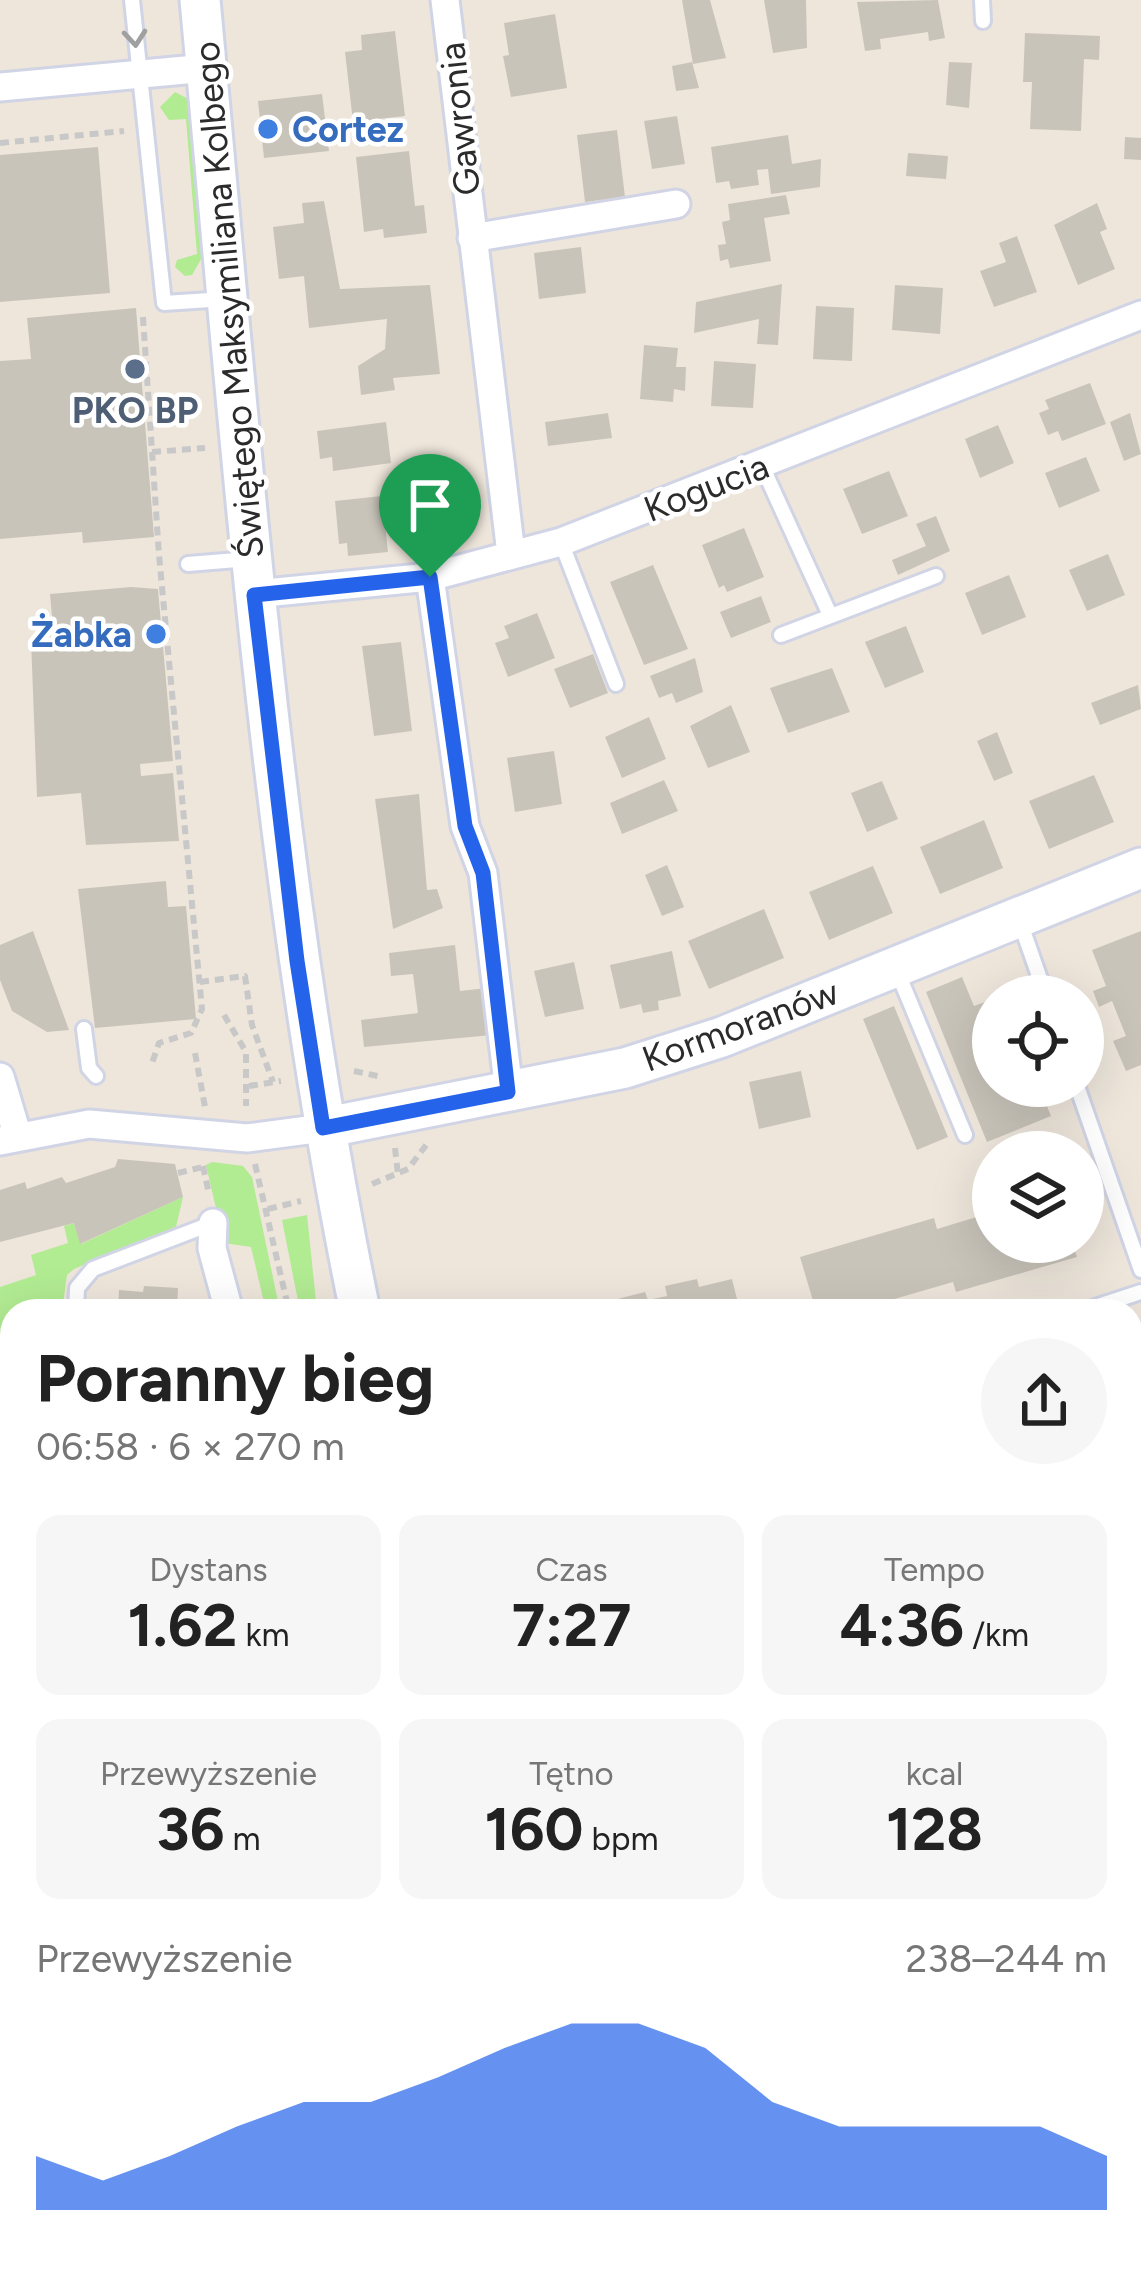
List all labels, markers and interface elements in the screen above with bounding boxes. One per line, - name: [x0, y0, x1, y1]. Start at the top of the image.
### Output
- one-way arrow: [122, 29, 147, 48]
- street label: Świętego Maksymiliana Kolbego: [184, 40, 273, 560]
- street label: Gawronia: [430, 40, 489, 198]
- place label: Cortez: [292, 108, 404, 151]
- marker: Cortez: [255, 116, 281, 142]
- marker: PKO BP: [122, 356, 148, 382]
- place label: PKO BP: [72, 389, 198, 432]
- street label: Kogucia: [638, 444, 775, 531]
- pin: [379, 454, 481, 577]
- icon: arrive: [397, 472, 463, 538]
- place label: Żabka: [31, 613, 132, 656]
- marker: Żabka: [143, 621, 169, 647]
- street label: Kormoranów: [636, 970, 844, 1081]
- map controls: [972, 975, 1104, 1263]
- button: locate: [972, 975, 1104, 1107]
- button: layers: [972, 1131, 1104, 1263]
- text: Poranny bieg: [36, 1338, 434, 1418]
- button: share: [981, 1338, 1107, 1464]
- text: 06:58 · 6 × 270 m: [36, 1423, 345, 1470]
- text: Dystans: [149, 1550, 268, 1589]
- text: Czas: [535, 1550, 608, 1589]
- text: Tempo: [884, 1550, 985, 1589]
- text: 1.62: [128, 1589, 237, 1661]
- text: 7:27: [512, 1589, 631, 1661]
- text: 4:36: [840, 1589, 964, 1661]
- text: km: [237, 1615, 290, 1654]
- text: /km: [964, 1615, 1029, 1654]
- text: Przewyższenie: [100, 1754, 317, 1793]
- text: Tętno: [529, 1754, 614, 1793]
- text: kcal: [906, 1754, 963, 1793]
- text: 36: [156, 1793, 224, 1865]
- text: 160: [484, 1793, 583, 1865]
- text: 128: [886, 1793, 983, 1865]
- text: m: [224, 1819, 261, 1858]
- text: bpm: [583, 1819, 659, 1858]
- text: Przewyższenie: [36, 1935, 292, 1982]
- text: 238–244 m: [906, 1935, 1107, 1982]

